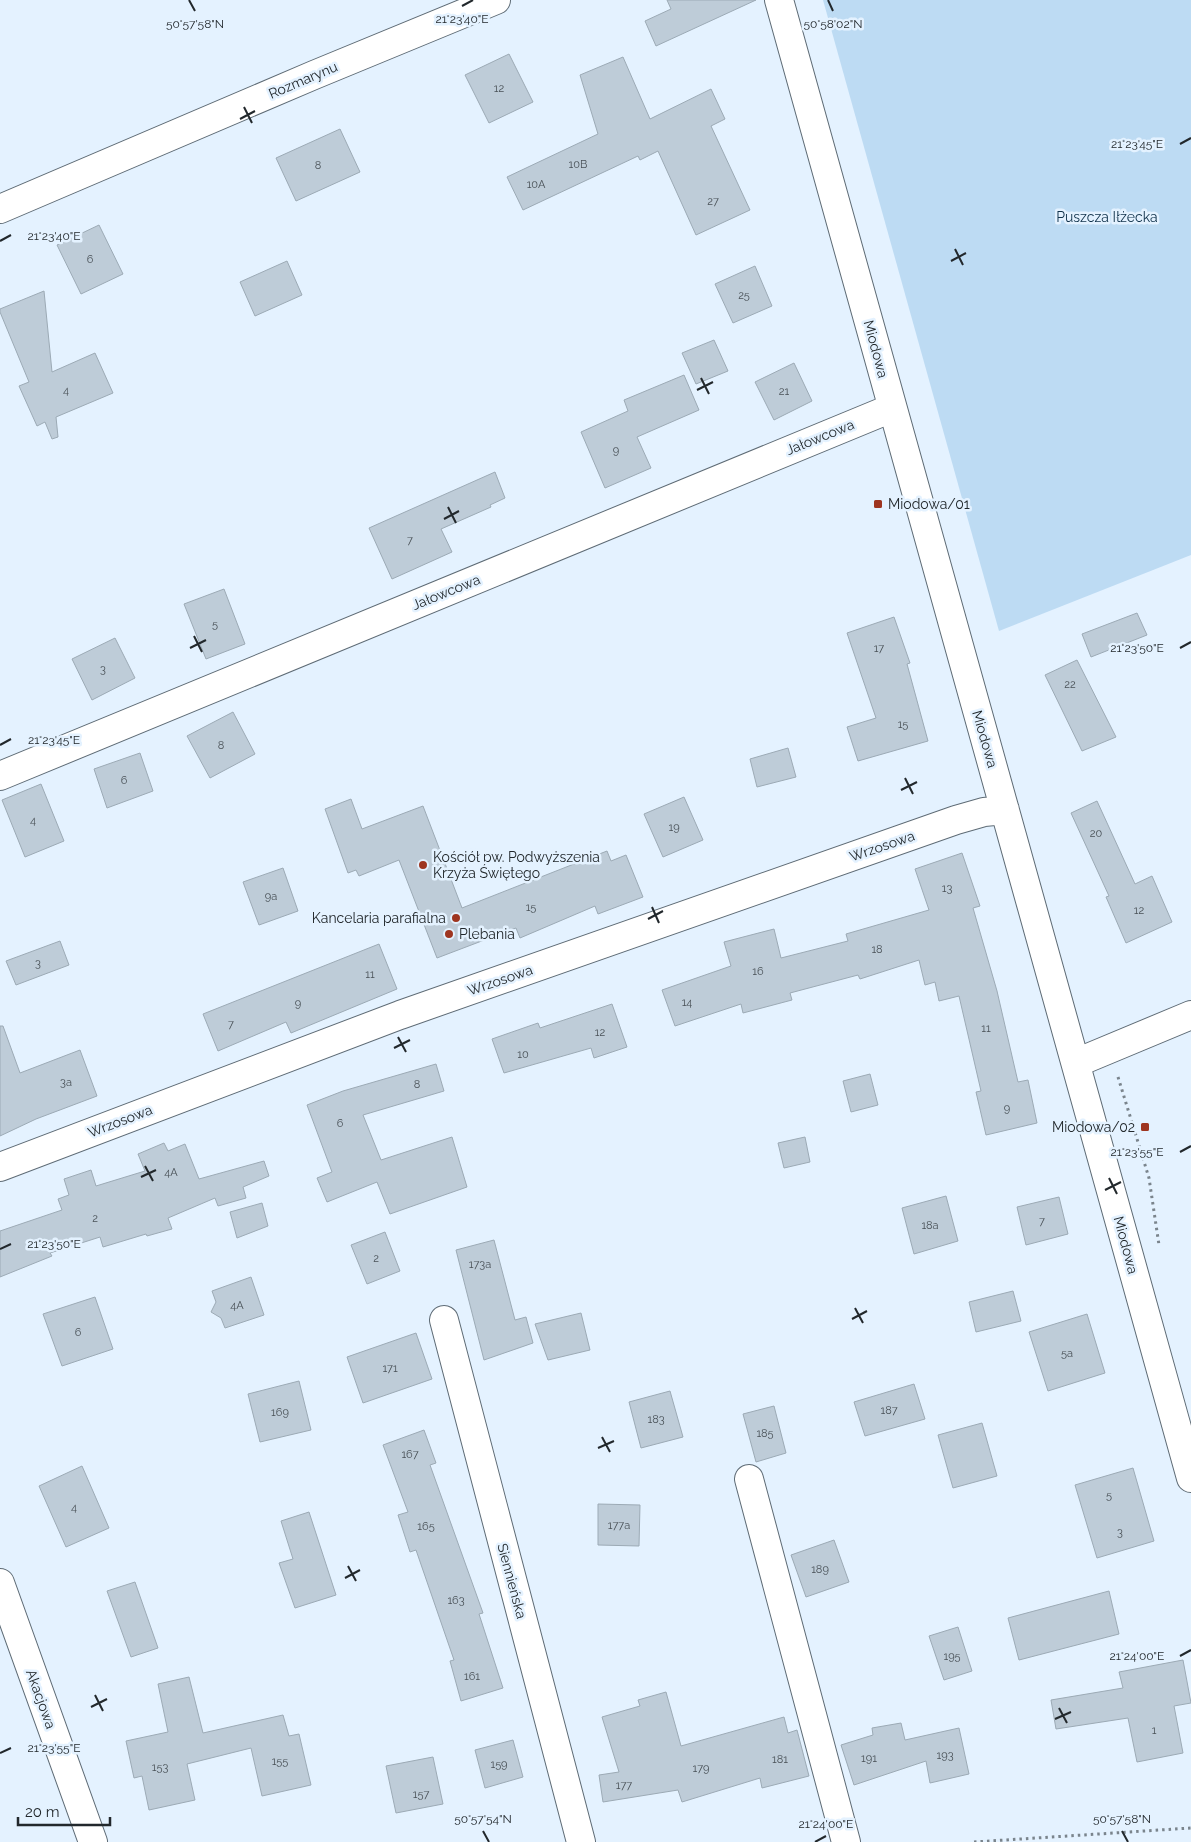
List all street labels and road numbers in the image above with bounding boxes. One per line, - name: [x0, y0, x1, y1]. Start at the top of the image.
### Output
- street label: Rozmarynu: [266, 58, 340, 102]
- street label: Miodowa: [861, 318, 891, 380]
- street label: Jałowcowa: [784, 416, 856, 458]
- street label: Jałowcowa: [410, 571, 482, 613]
- street label: Miodowa: [969, 708, 1001, 770]
- street label: Wrzosowa: [847, 827, 917, 865]
- street label: Wrzosowa: [465, 961, 535, 999]
- street label: Wrzosowa: [86, 1101, 154, 1141]
- street label: Miodowa: [1111, 1214, 1141, 1276]
- street label: Siennieńska: [494, 1542, 530, 1620]
- street label: Akacjowa: [23, 1667, 59, 1731]

